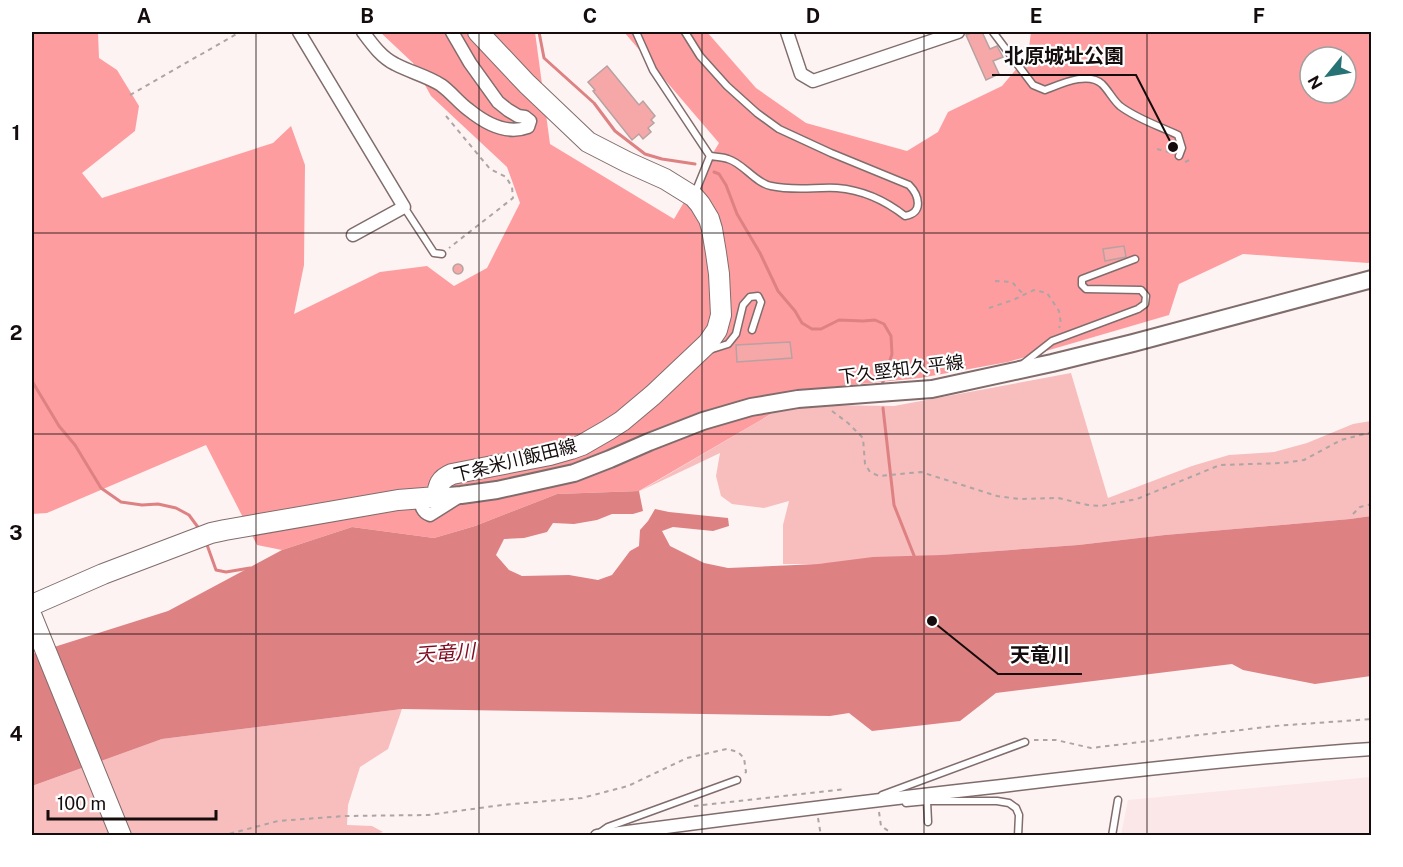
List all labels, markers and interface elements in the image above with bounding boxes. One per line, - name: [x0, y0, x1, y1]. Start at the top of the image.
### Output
- text: A: [137, 4, 151, 28]
- text: B: [360, 4, 374, 28]
- text: C: [583, 4, 597, 28]
- text: D: [806, 4, 820, 28]
- text: E: [1030, 4, 1042, 28]
- text: F: [1253, 4, 1265, 28]
- callout: 北原城址公園: [992, 37, 1136, 75]
- text: 北原城址公園: [1004, 44, 1124, 68]
- north arrow: [1298, 45, 1358, 105]
- text: N: [1304, 72, 1327, 92]
- text: 1: [12, 121, 20, 145]
- text: 2: [10, 321, 22, 345]
- street label: 下久堅知久平線: [837, 351, 965, 387]
- street label: 下条米川飯田線: [451, 435, 579, 485]
- text: 3: [9, 521, 23, 545]
- callout: 天竜川: [998, 636, 1082, 674]
- water label: 天竜川: [414, 639, 478, 667]
- text: 天竜川: [1010, 643, 1070, 667]
- text: 4: [9, 722, 23, 746]
- scale bar: [48, 783, 216, 821]
- text: 100 m: [57, 793, 106, 814]

